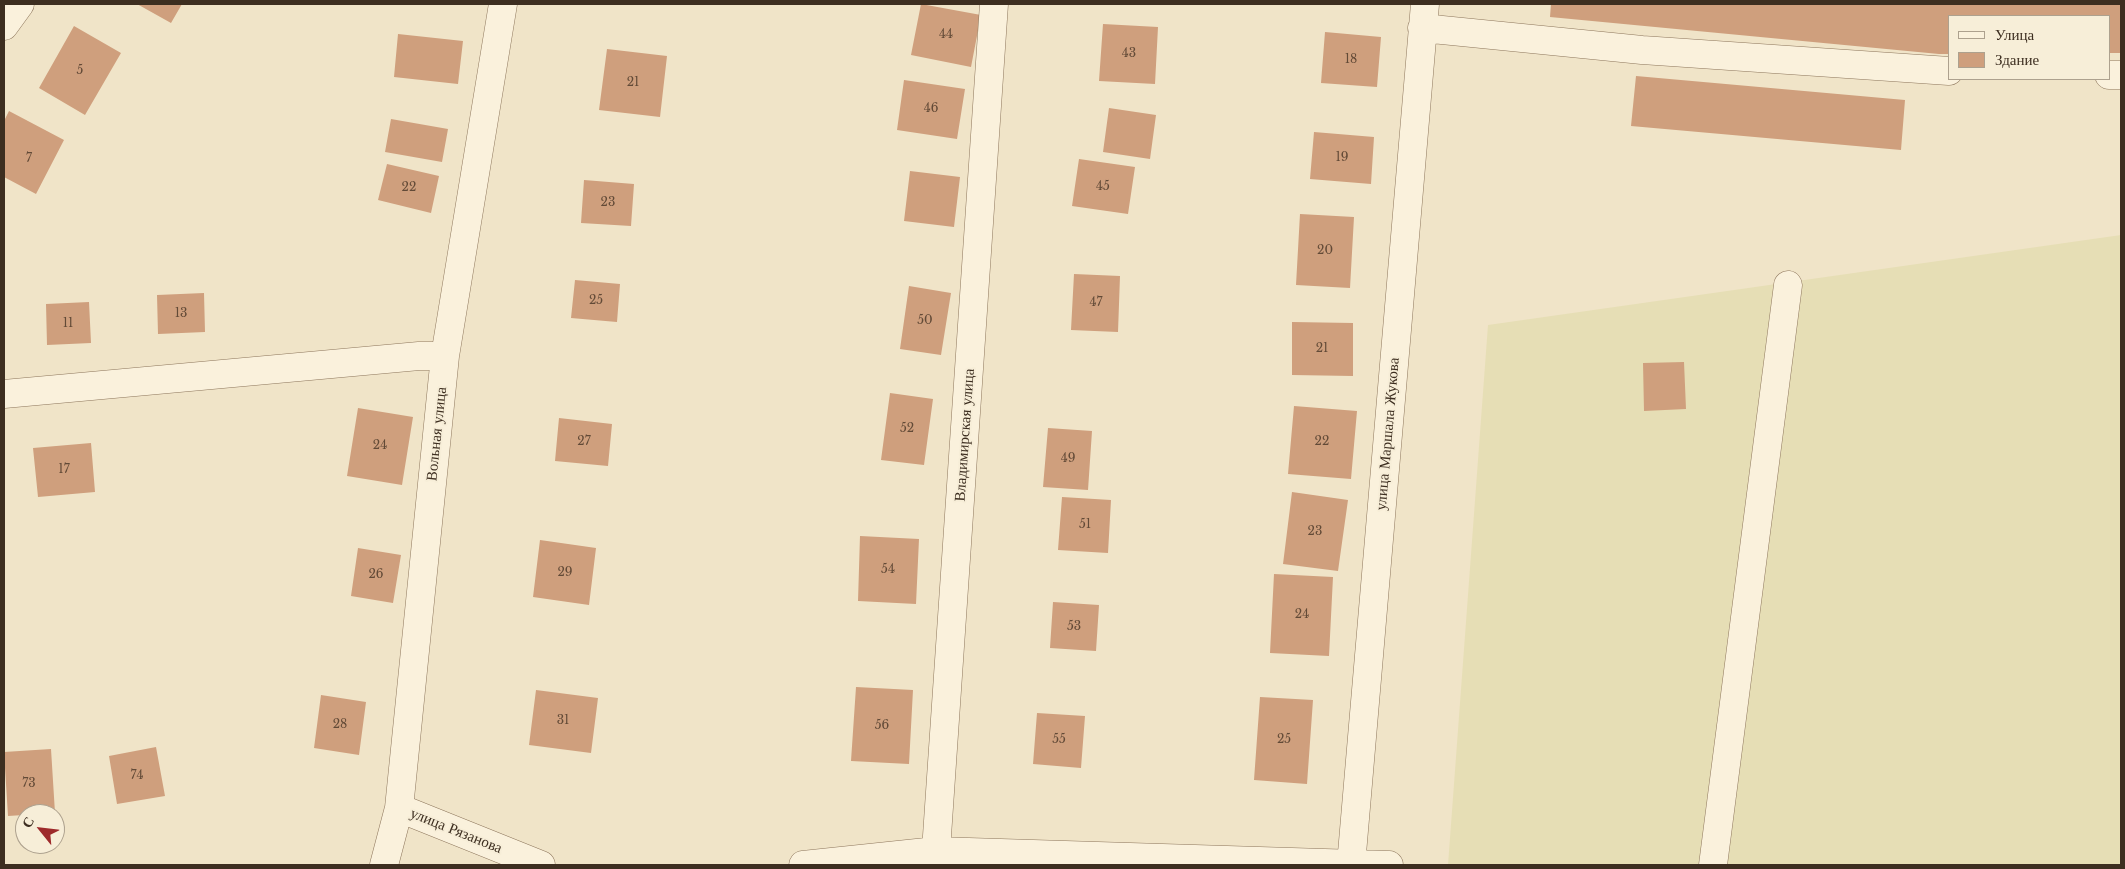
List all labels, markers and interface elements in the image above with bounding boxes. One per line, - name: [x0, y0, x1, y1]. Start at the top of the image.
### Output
- legend: [1948, 15, 2110, 80]
- text: Улица: [1995, 25, 2034, 44]
- house number: 44: [939, 28, 953, 42]
- house number: 43: [1122, 47, 1136, 61]
- text: Здание: [1995, 50, 2039, 69]
- house number: 18: [1345, 53, 1357, 67]
- house number: 5: [77, 64, 83, 78]
- house number: 21: [627, 76, 639, 90]
- house number: 46: [924, 102, 938, 116]
- house number: 19: [1335, 151, 1349, 165]
- house number: 7: [26, 152, 32, 166]
- house number: 45: [1096, 180, 1110, 194]
- house number: 22: [402, 181, 416, 195]
- house number: 23: [601, 196, 615, 210]
- house number: 20: [1317, 244, 1333, 258]
- house number: 25: [589, 294, 603, 308]
- house number: 47: [1089, 296, 1103, 310]
- house number: 13: [175, 307, 187, 321]
- house number: 50: [917, 314, 933, 328]
- house number: 11: [63, 317, 73, 331]
- house number: 21: [1316, 342, 1328, 356]
- street label: улица Маршала Жукова: [1372, 357, 1404, 511]
- street label: Владимирская улица: [951, 368, 979, 502]
- street label: Вольная улица: [423, 386, 451, 482]
- house number: 52: [900, 422, 914, 436]
- house number: 27: [577, 435, 591, 449]
- house number: 22: [1315, 435, 1329, 449]
- house number: 24: [373, 439, 387, 453]
- house number: 49: [1061, 452, 1075, 466]
- house number: 17: [58, 463, 70, 477]
- house number: 51: [1079, 518, 1091, 532]
- house number: 23: [1308, 525, 1322, 539]
- house number: 54: [881, 563, 895, 577]
- house number: 29: [557, 566, 573, 580]
- house number: 26: [368, 568, 384, 582]
- house number: 24: [1295, 608, 1309, 622]
- house number: 53: [1067, 620, 1081, 634]
- house number: 31: [557, 714, 569, 728]
- house number: 28: [333, 718, 347, 732]
- house number: 56: [875, 719, 889, 733]
- house number: 55: [1052, 733, 1066, 747]
- house number: 25: [1277, 733, 1291, 747]
- house number: 74: [131, 769, 143, 783]
- house number: 73: [22, 777, 36, 791]
- north arrow: [15, 804, 65, 854]
- street label: улица Рязанова: [407, 804, 505, 858]
- text: С: [17, 813, 38, 831]

